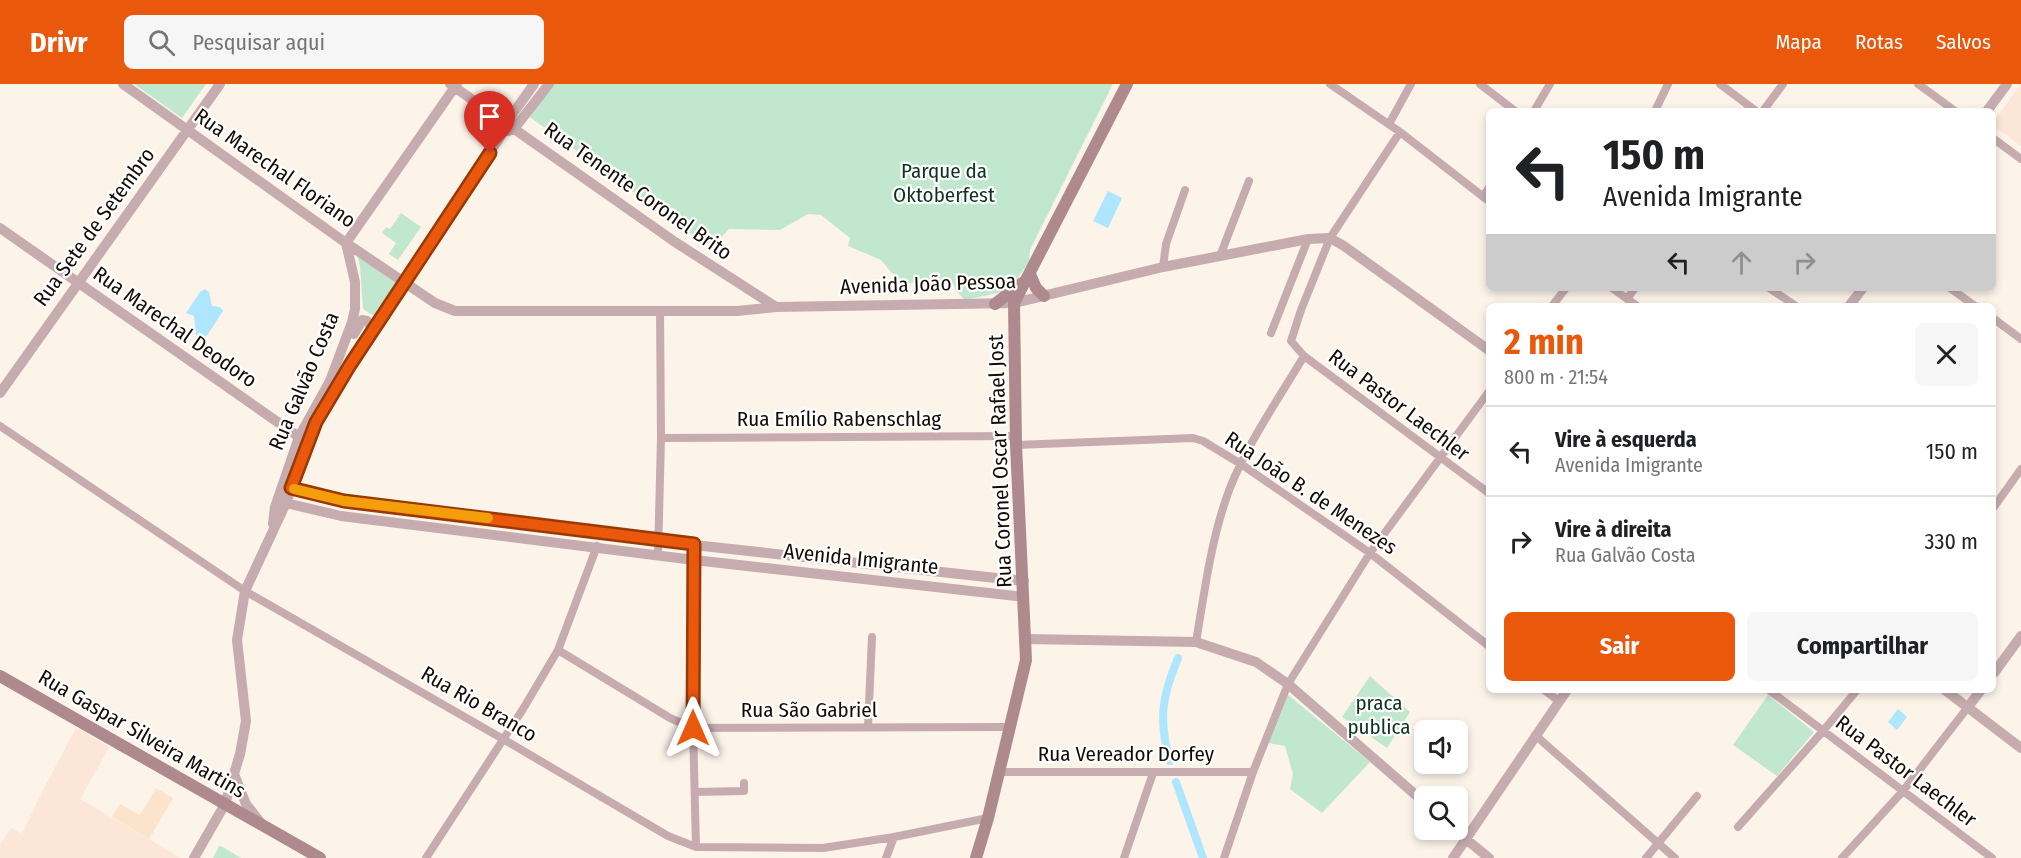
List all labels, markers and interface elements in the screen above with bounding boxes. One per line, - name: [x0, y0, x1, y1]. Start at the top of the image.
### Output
- search box: [124, 15, 544, 69]
- text: Drivr: [30, 26, 88, 59]
- icon: search: [145, 26, 178, 59]
- text: Pesquisar aqui: [193, 29, 325, 56]
- text: Mapa: [1775, 29, 1822, 55]
- text: Rotas: [1855, 29, 1903, 55]
- text: Salvos: [1936, 29, 1991, 55]
- pin: [464, 91, 515, 153]
- icon: arrive: [473, 100, 506, 133]
- street label: Rua Marechal Floriano: [189, 103, 361, 233]
- street label: Rua Tenente Coronel Brito: [539, 116, 737, 266]
- text: 150 m: [1603, 130, 1705, 180]
- icon: left: [1504, 132, 1582, 210]
- street label: Rua Sete de Setembro: [28, 143, 160, 311]
- park label: Parque da Oktoberfest: [893, 158, 995, 208]
- text: Avenida Imigrante: [1603, 181, 1803, 213]
- icon: left: [1662, 246, 1695, 279]
- icon: ahead: [1725, 246, 1758, 279]
- icon: right: [1788, 246, 1821, 279]
- street label: Rua Marechal Deodoro: [88, 261, 262, 393]
- street label: Avenida João Pessoa: [840, 268, 1016, 300]
- street label: Rua Galvão Costa: [263, 308, 345, 454]
- text: 2 min: [1504, 320, 1584, 364]
- button: close: [1915, 323, 1978, 386]
- street label: Rua Coronel Oscar Rafael Jost: [983, 334, 1017, 588]
- street label: Rua Pastor Laechler: [1323, 344, 1475, 467]
- text: 800 m · 21:54: [1504, 365, 1608, 389]
- street label: Rua Emílio Rabenschlag: [737, 406, 941, 432]
- street label: Rua João B. de Menezes: [1220, 426, 1402, 560]
- text: Vire à esquerda: [1555, 426, 1697, 453]
- icon: left: [1504, 435, 1537, 468]
- text: 150 m: [1926, 438, 1978, 465]
- text: Avenida Imigrante: [1555, 453, 1703, 477]
- text: Vire à direita: [1555, 516, 1671, 543]
- icon: right: [1504, 525, 1537, 558]
- text: 330 m: [1925, 528, 1978, 555]
- street label: Avenida Imigrante: [782, 538, 940, 580]
- text: Rua Galvão Costa: [1555, 543, 1696, 567]
- button: Sair: [1504, 612, 1735, 681]
- button: Compartilhar: [1747, 612, 1978, 681]
- street label: Rua Rio Branco: [416, 660, 542, 748]
- street label: Rua Gaspar Silveira Martins: [34, 664, 250, 804]
- park label: praca publica: [1347, 690, 1411, 740]
- position arrow: [661, 696, 725, 760]
- street label: Rua São Gabriel: [741, 697, 878, 723]
- street label: Rua Pastor Laechler: [1830, 710, 1982, 833]
- map controls: [1414, 720, 1468, 840]
- button: sound: [1414, 720, 1468, 774]
- street label: Rua Vereador Dorfey: [1038, 741, 1215, 767]
- button: search: [1414, 786, 1468, 840]

